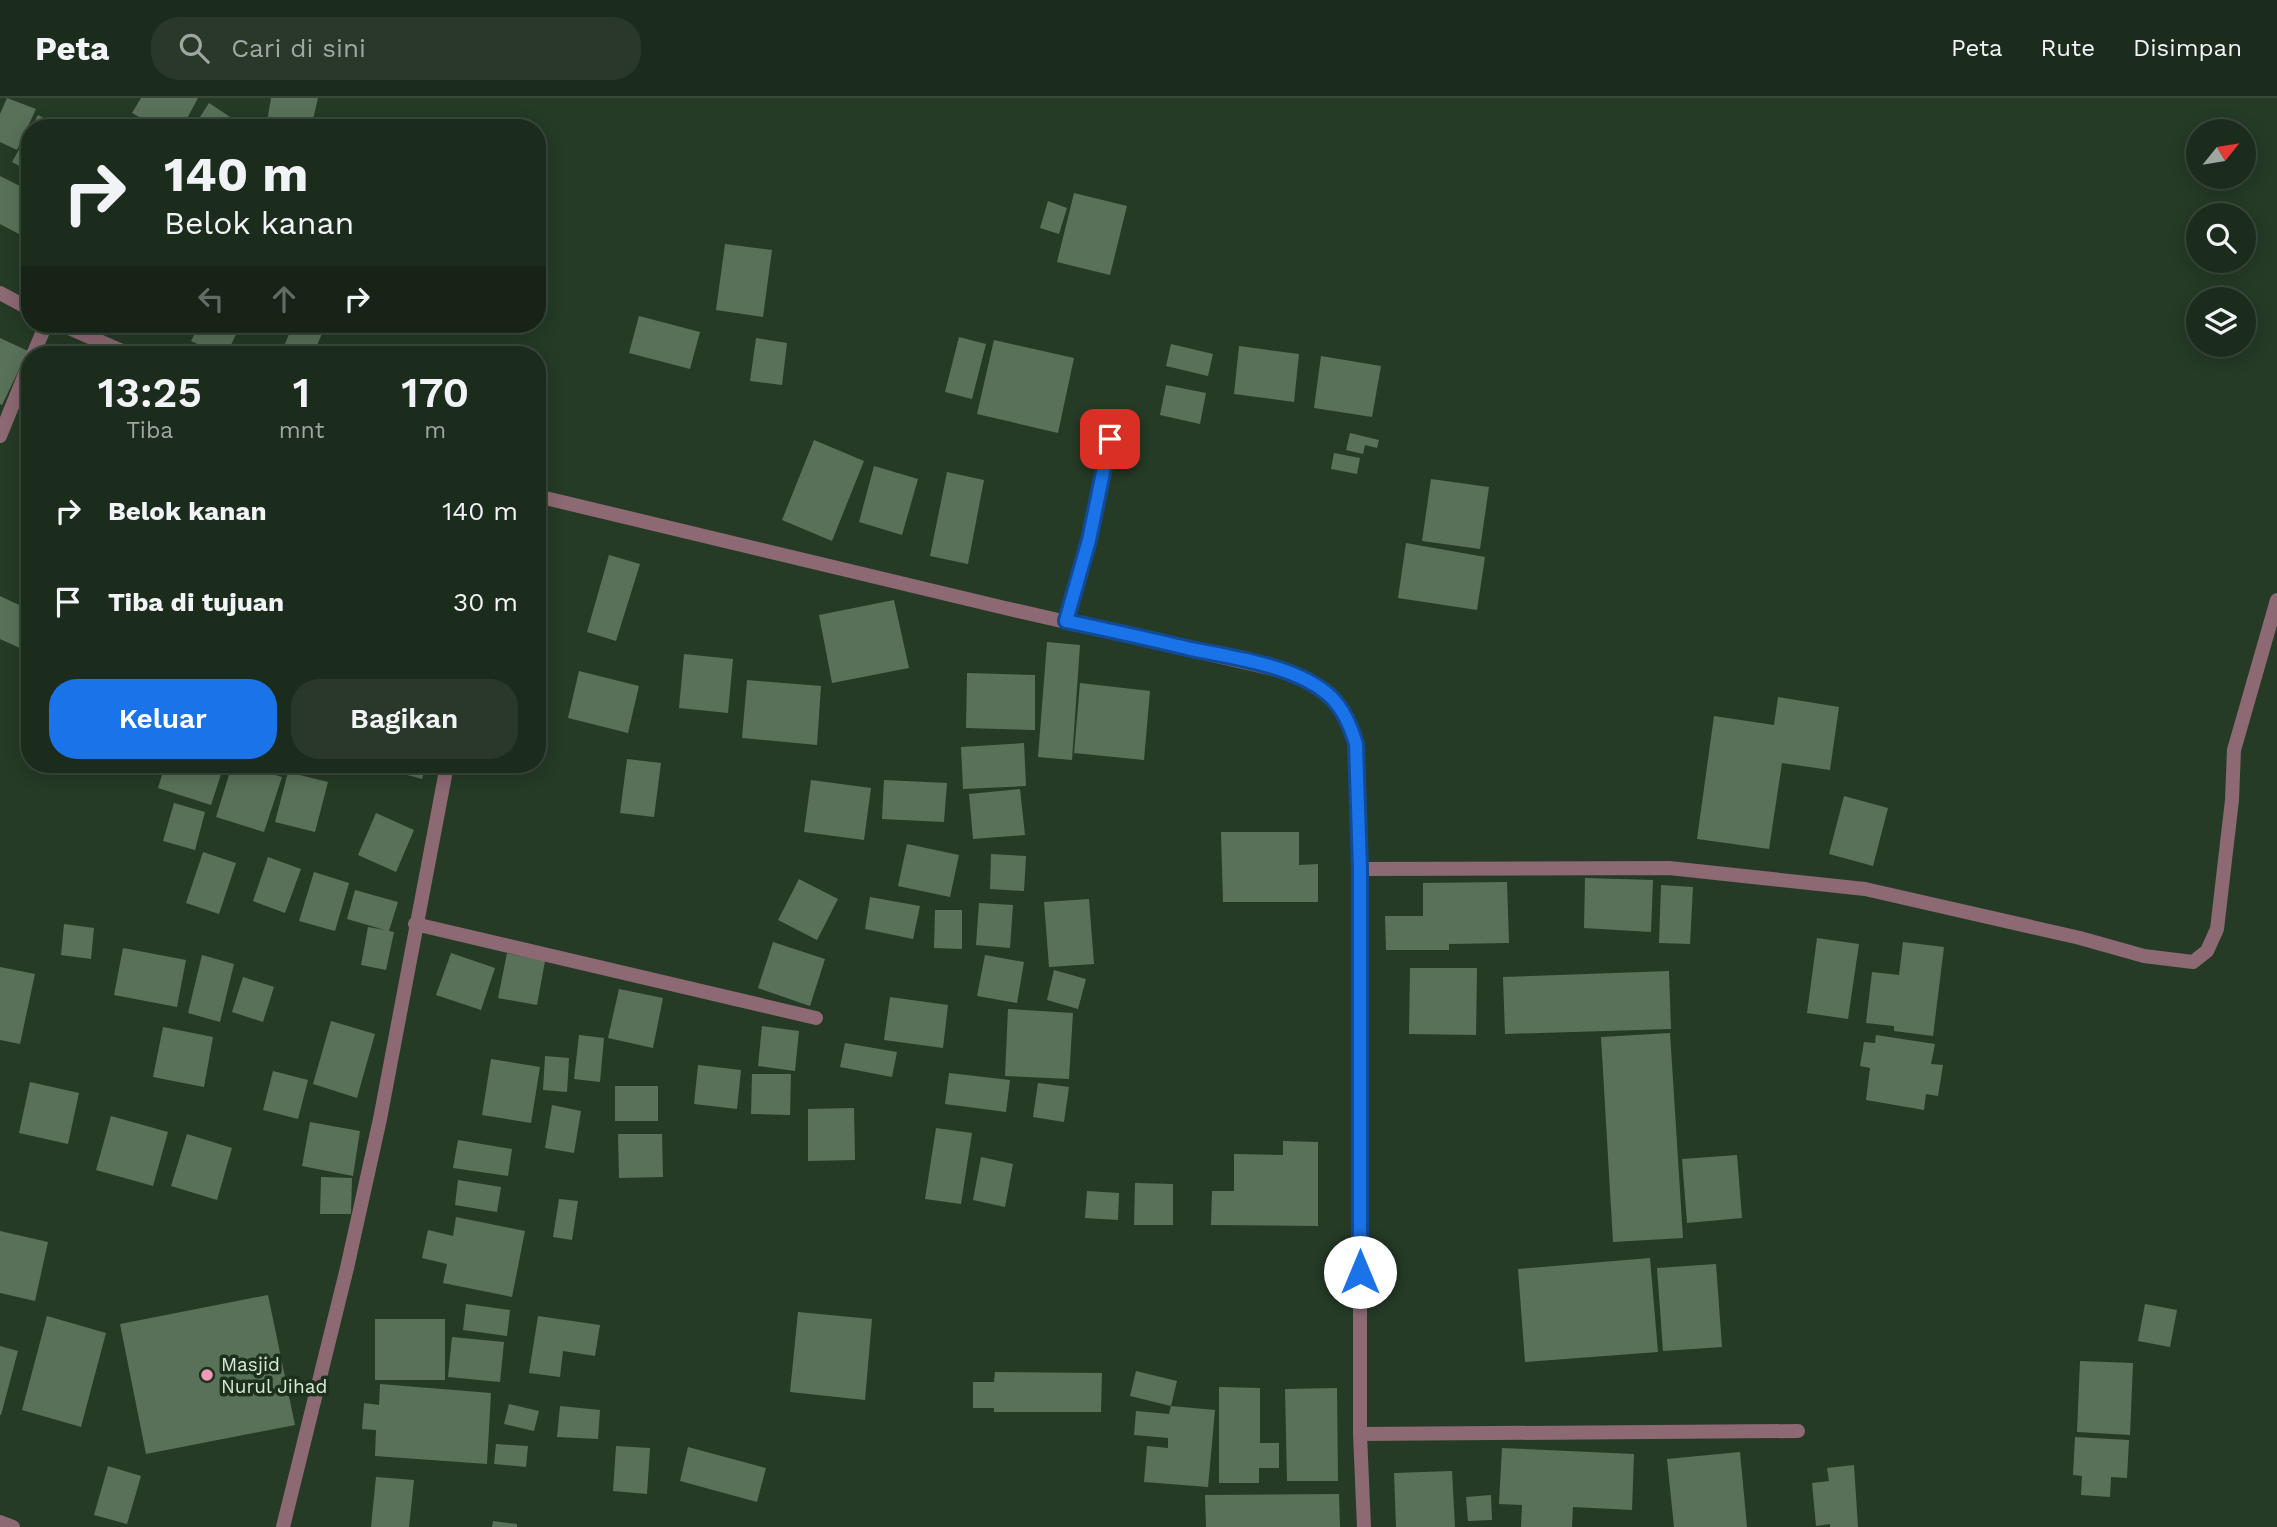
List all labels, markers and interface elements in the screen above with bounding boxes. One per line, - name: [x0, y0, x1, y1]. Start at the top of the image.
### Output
- search box: [151, 17, 641, 80]
- text: Peta: [35, 29, 109, 68]
- icon: search: [175, 29, 213, 67]
- text: Cari di sini: [231, 33, 366, 63]
- text: Peta: [1951, 34, 2003, 62]
- text: Rute: [2041, 34, 2095, 62]
- text: Disimpan: [2133, 34, 2242, 62]
- north arrow: [2186, 119, 2256, 189]
- map controls: [2186, 119, 2256, 357]
- text: 140 m: [164, 145, 308, 203]
- icon: right: [49, 147, 140, 238]
- button: search: [2186, 203, 2256, 273]
- text: Belok kanan: [164, 204, 354, 242]
- icon: left: [192, 280, 230, 318]
- icon: ahead: [265, 280, 303, 318]
- icon: right: [338, 280, 376, 318]
- button: layers: [2186, 287, 2256, 357]
- text: 13:25: [98, 368, 202, 417]
- text: 1: [293, 368, 310, 417]
- text: 170: [401, 368, 469, 417]
- pin: [1080, 409, 1140, 469]
- text: Tiba: [126, 417, 173, 444]
- text: mnt: [279, 417, 324, 444]
- text: m: [424, 417, 446, 444]
- icon: arrive: [1091, 420, 1129, 458]
- icon: right: [49, 492, 87, 530]
- text: Belok kanan: [108, 496, 267, 526]
- text: 140 m: [442, 496, 518, 526]
- icon: arrive: [49, 583, 87, 621]
- text: Tiba di tujuan: [108, 587, 284, 617]
- text: 30 m: [453, 587, 518, 617]
- button: Keluar: [49, 679, 277, 759]
- button: Bagikan: [291, 679, 518, 759]
- position arrow: [1323, 1235, 1397, 1309]
- place label: Masjid Nurul Jihad: [221, 1353, 327, 1398]
- marker: Masjid Nurul Jihad: [199, 1367, 215, 1383]

